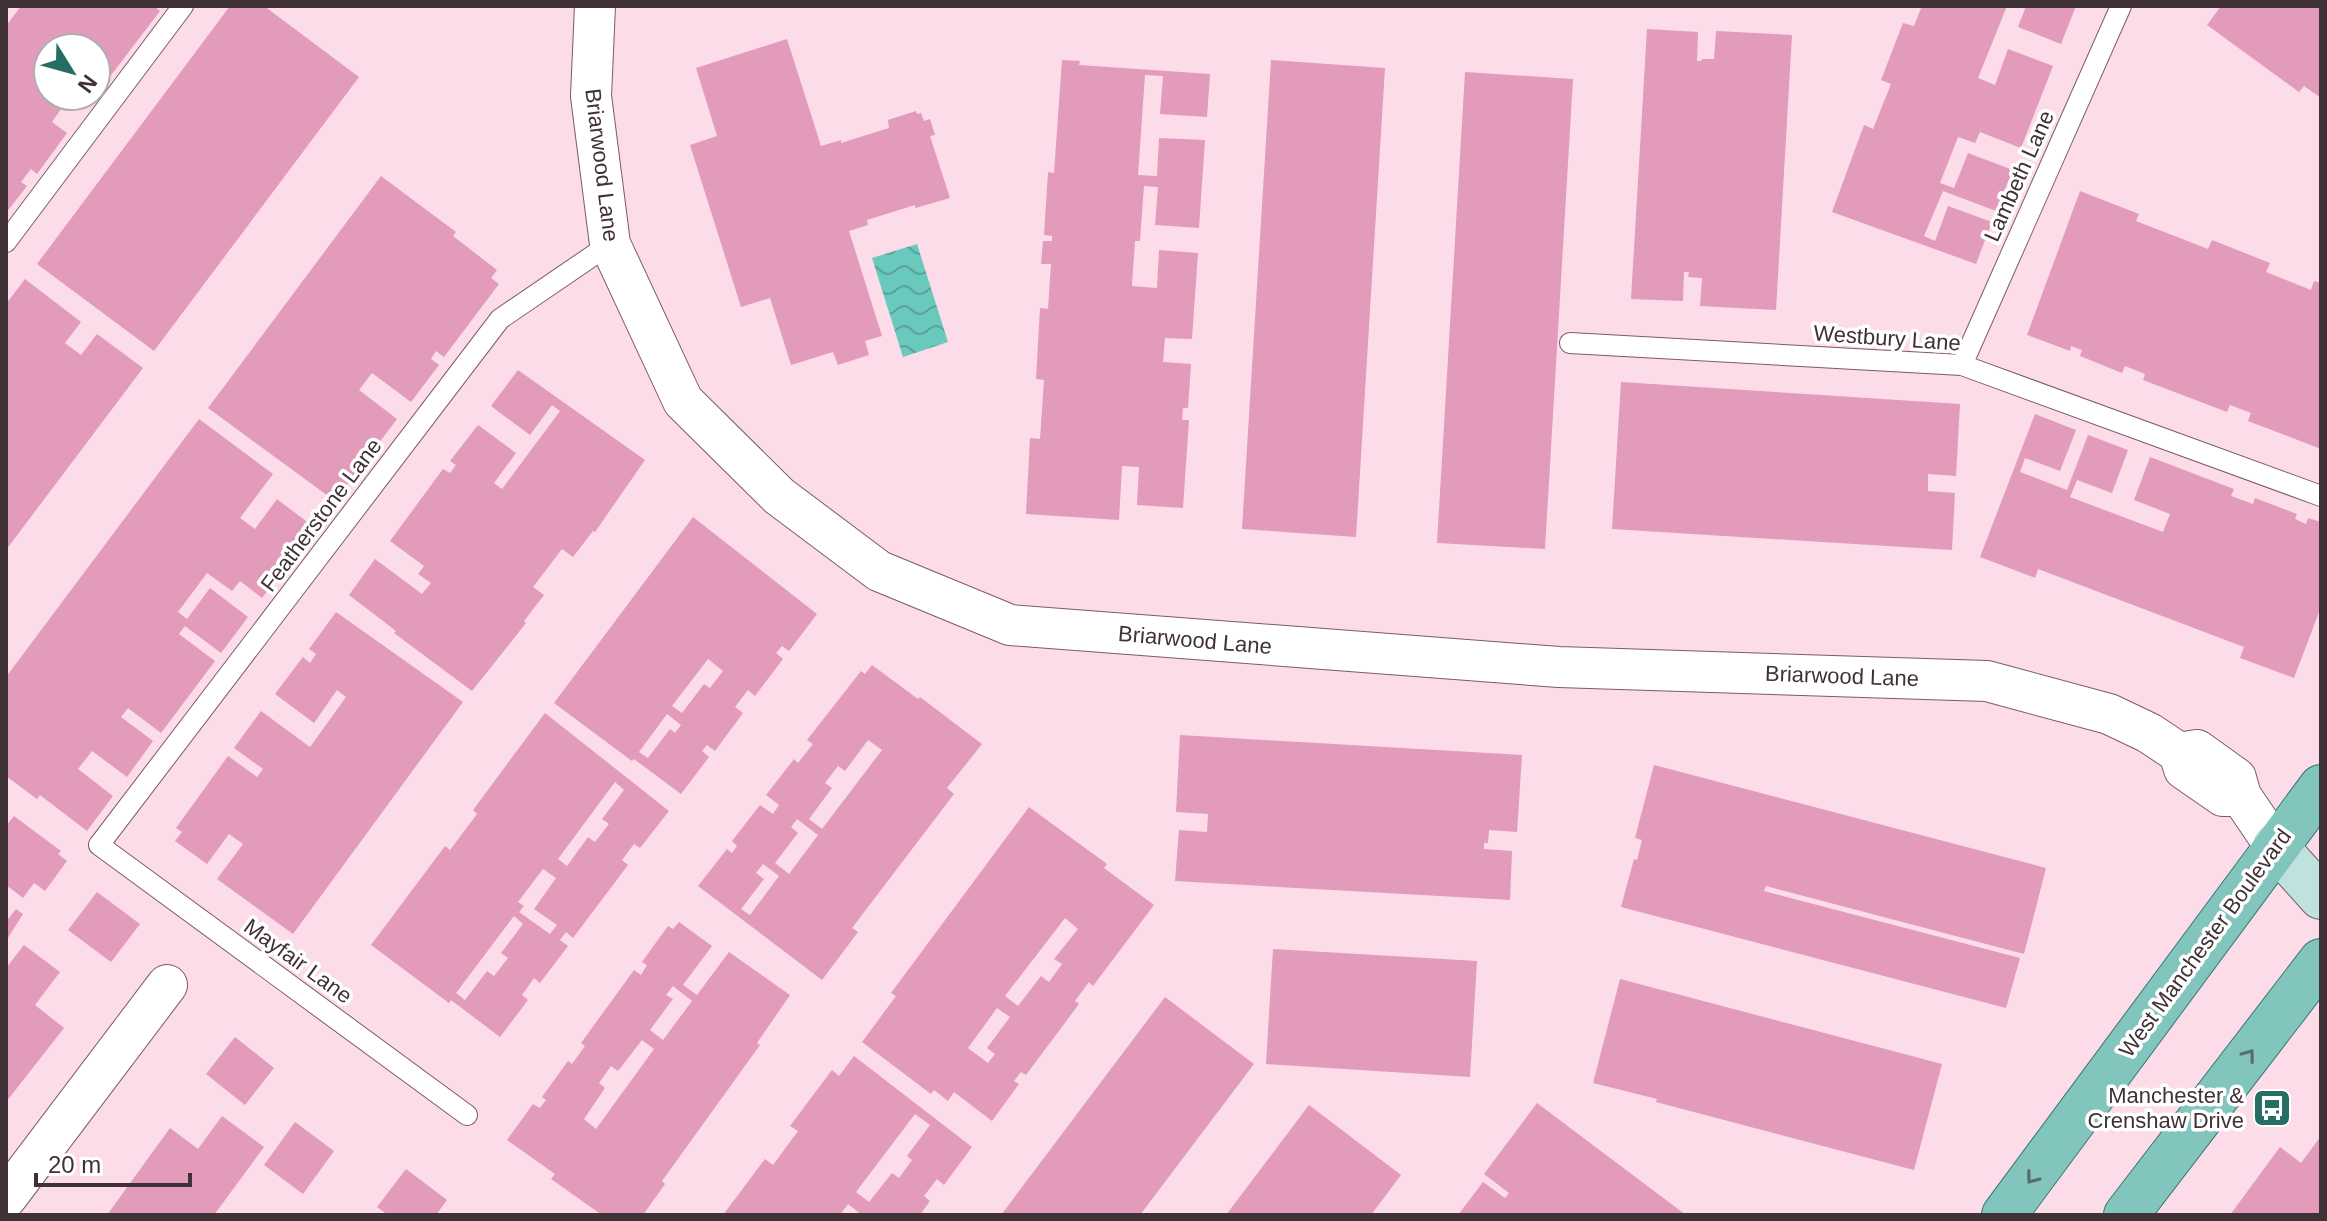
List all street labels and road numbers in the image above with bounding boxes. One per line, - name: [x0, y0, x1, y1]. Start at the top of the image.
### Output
- street label: Briarwood Lane: [580, 87, 624, 243]
- street label: Lambeth Lane: [1979, 107, 2059, 245]
- street label: Westbury Lane: [1813, 320, 1961, 356]
- street label: Featherstone Lane: [255, 434, 387, 596]
- street label: Briarwood Lane: [1117, 621, 1273, 659]
- street label: Briarwood Lane: [1765, 661, 1919, 691]
- street label: West Manchester Boulevard: [2114, 824, 2296, 1062]
- street label: Mayfair Lane: [239, 914, 357, 1008]

